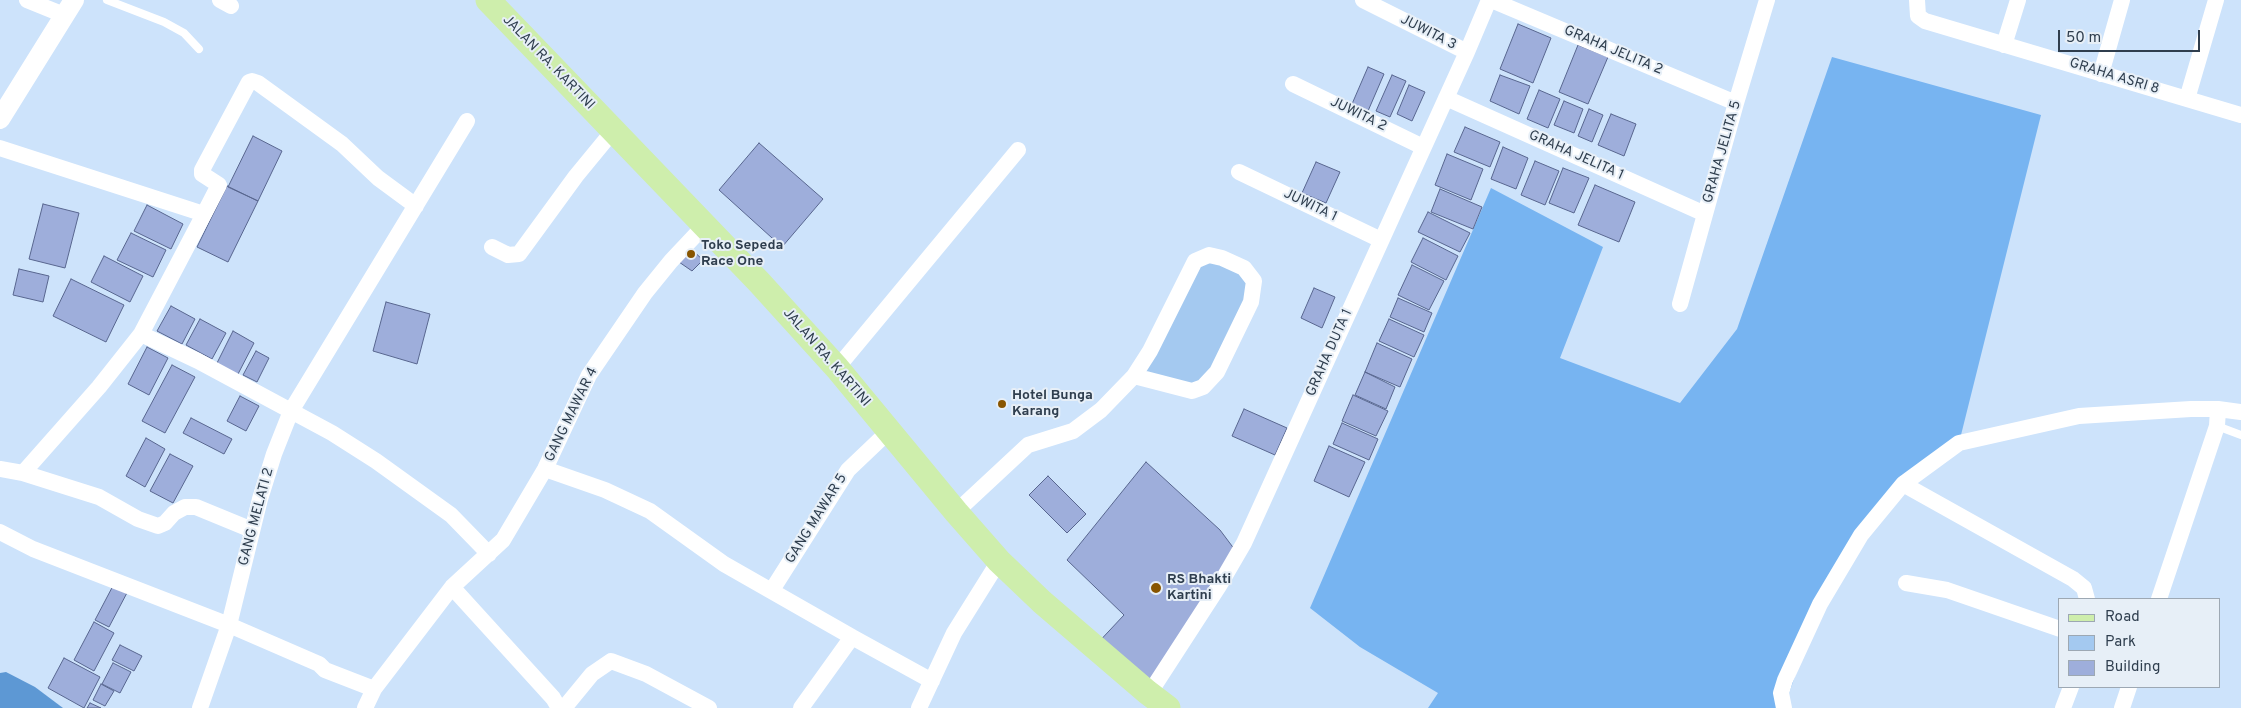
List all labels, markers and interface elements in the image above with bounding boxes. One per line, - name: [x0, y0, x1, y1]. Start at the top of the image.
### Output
- street label: JALAN RA. KARTINI: [499, 12, 597, 114]
- street label: JUWITA 3: [1397, 12, 1459, 54]
- scale bar: [2061, 20, 2204, 52]
- street label: GRAHA JELITA 2: [1561, 23, 1665, 79]
- text: 50 m: [2066, 29, 2101, 48]
- street label: GRAHA ASRI 8: [2067, 55, 2161, 99]
- street label: JUWITA 2: [1327, 94, 1389, 136]
- street label: GRAHA JELITA 5: [1700, 99, 1746, 205]
- street label: GRAHA JELITA 1: [1526, 128, 1626, 184]
- street label: JUWITA 1: [1281, 186, 1339, 226]
- place label: Toko Sepeda Race One: [701, 238, 783, 270]
- marker: Toko Sepeda Race One: [685, 248, 697, 260]
- street label: JALAN RA. KARTINI: [779, 305, 873, 411]
- street label: GRAHA DUTA 1: [1303, 307, 1357, 399]
- street label: GANG MAWAR 4: [542, 365, 602, 465]
- place label: Hotel Bunga Karang: [1012, 388, 1093, 421]
- marker: Hotel Bunga Karang: [996, 398, 1008, 410]
- street label: GANG MELATI 2: [236, 466, 278, 568]
- street label: GANG MAWAR 5: [783, 471, 851, 567]
- place label: RS Bhakti Kartini: [1167, 572, 1231, 604]
- marker: RS Bhakti Kartini: [1149, 581, 1163, 595]
- legend: [2058, 598, 2221, 688]
- text: Road: [2105, 608, 2140, 627]
- text: Park: [2105, 633, 2136, 652]
- text: Building: [2105, 658, 2160, 677]

